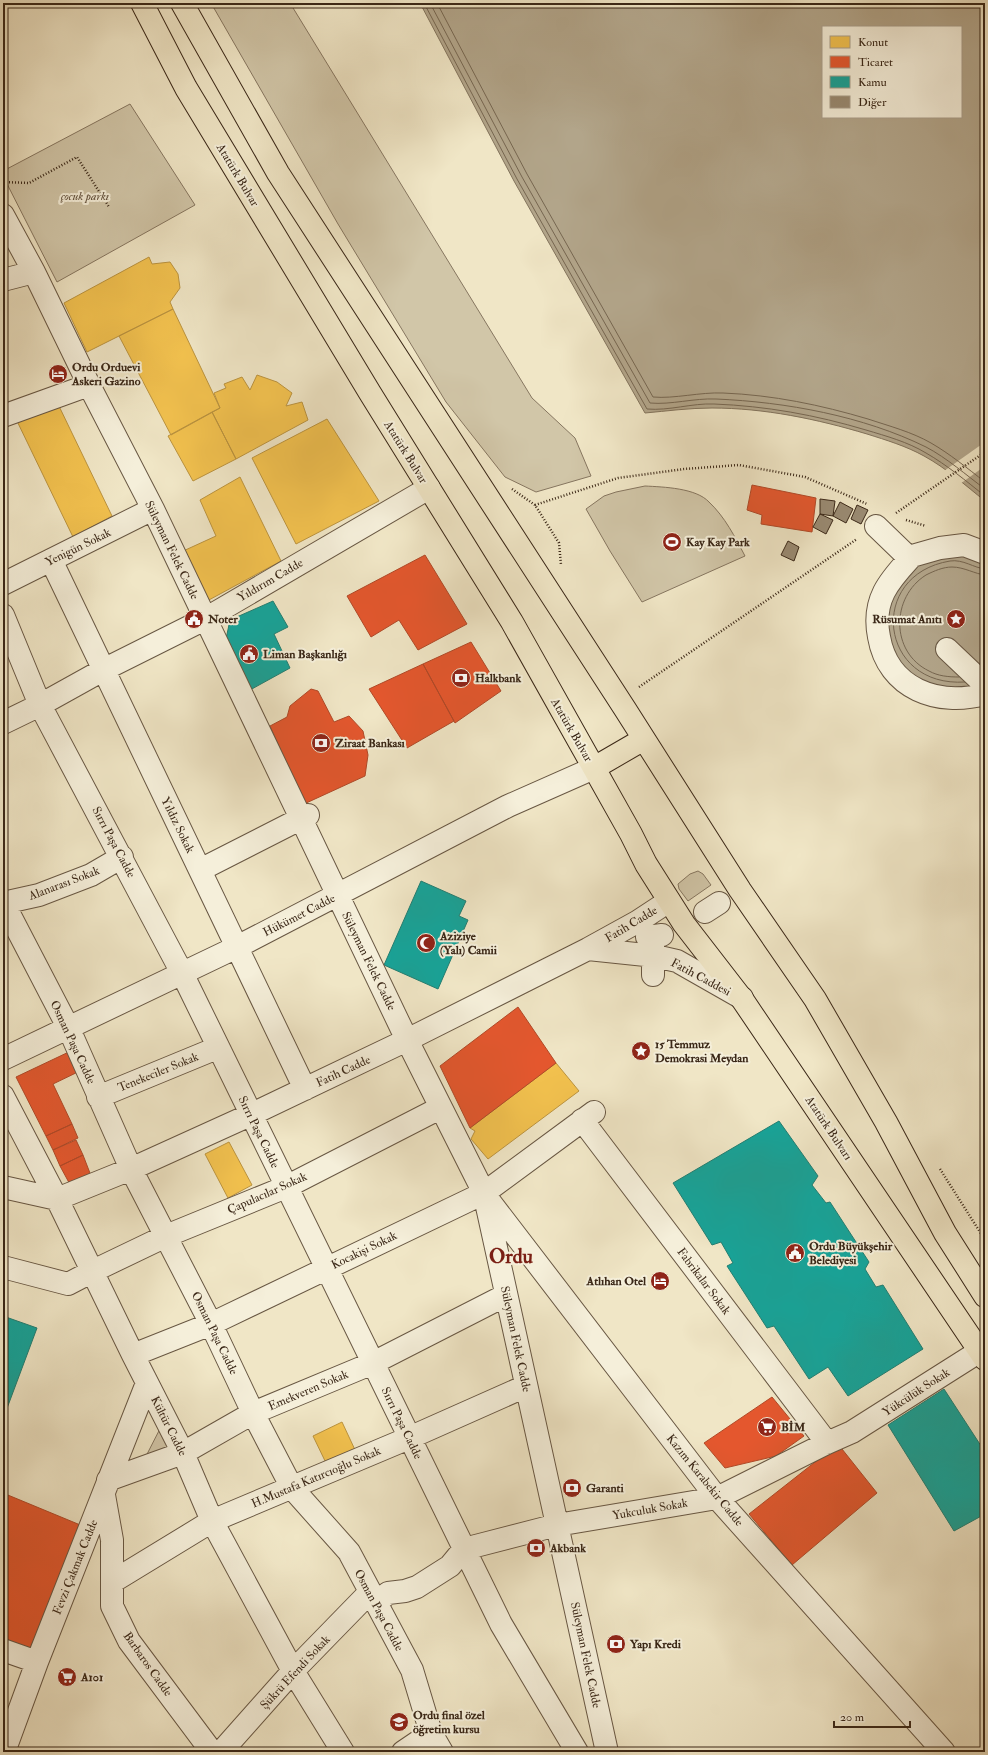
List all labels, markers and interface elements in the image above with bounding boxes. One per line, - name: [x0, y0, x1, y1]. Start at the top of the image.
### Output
- legend: [822, 26, 962, 118]
- text: Konut: [858, 35, 888, 50]
- text: Ticaret: [858, 55, 893, 70]
- text: Kamu: [858, 75, 887, 90]
- text: Diğer: [858, 95, 887, 110]
- street label: Atatürk Bulvar: [212, 140, 263, 210]
- park label: çocuk parkı: [60, 189, 109, 204]
- place label: Ordu Orduevi Askeri Gazino: [71, 360, 141, 389]
- hotel icon: Ordu Orduevi Askeri Gazino: [47, 363, 69, 385]
- street label: Atatürk Bulvar: [380, 417, 431, 487]
- street label: Süleyman Felek Cadde: [141, 498, 202, 602]
- street label: Yenigün Sokak: [43, 525, 114, 570]
- sports icon: Kay Kay Park: [661, 531, 683, 553]
- place label: Kay Kay Park: [686, 535, 750, 550]
- street label: Yıldırım Cadde: [235, 556, 306, 605]
- public building icon: Noter: [183, 608, 205, 630]
- place icon: Rüsumat Anıtı: [945, 608, 967, 630]
- place label: Noter: [207, 612, 238, 627]
- place label: Rüsumat Anıtı: [872, 612, 943, 627]
- public building icon: Liman Başkanlığı: [238, 643, 260, 665]
- place label: Liman Başkanlığı: [263, 647, 348, 662]
- bank icon: Halkbank: [450, 667, 472, 689]
- place label: Halkbank: [475, 671, 521, 686]
- street label: Atatürk Bulvar: [547, 695, 596, 765]
- bank icon: Ziraat Bankası: [310, 732, 332, 754]
- place label: Ziraat Bankası: [335, 736, 406, 751]
- street label: Yıldız Sokak: [158, 795, 198, 856]
- street label: Sırrı Paşa Cadde: [89, 804, 139, 880]
- street label: Alanarası Sokak: [26, 863, 102, 904]
- street label: Hükümet Cadde: [261, 891, 338, 940]
- street label: Fatih Cadde: [602, 903, 660, 946]
- street label: Süleyman Felek Cadde: [338, 909, 399, 1013]
- place label: Aziziye (Yalı) Camii: [439, 929, 498, 958]
- mosque icon: Aziziye (Yalı) Camii: [415, 932, 437, 954]
- street label: Fatih Caddesi: [668, 955, 733, 1000]
- street label: Osman Paşa Cadde: [47, 998, 98, 1086]
- place label: 15 Temmuz Demokrasi Meydan: [655, 1037, 749, 1066]
- place icon: 15 Temmuz Demokrasi Meydan: [630, 1040, 652, 1062]
- street label: Tenekeciler Sokak: [116, 1049, 201, 1096]
- street label: Fatih Cadde: [314, 1052, 373, 1091]
- street label: Atatürk Bulvarı: [801, 1093, 856, 1163]
- street label: Sırrı Paşa Cadde: [235, 1094, 282, 1171]
- street label: Çapulacılar Sokak: [225, 1169, 310, 1218]
- street label: Kocakişi Sokak: [329, 1228, 400, 1273]
- place label: Ordu Büyükşehir Belediyesi: [809, 1239, 893, 1268]
- public building icon: Ordu Büyükşehir Belediyesi: [784, 1242, 806, 1264]
- district label: Ordu: [489, 1244, 534, 1269]
- street label: Fabrikalar Sokak: [674, 1245, 734, 1318]
- hotel icon: Atlıhan Otel: [649, 1270, 671, 1292]
- place label: Atlıhan Otel: [586, 1274, 647, 1289]
- street label: Süleyman Felek Cadde: [497, 1285, 534, 1394]
- street label: Osman Paşa Cadde: [188, 1289, 241, 1377]
- street label: Yükcülük Sokak: [880, 1365, 953, 1420]
- street label: Emekveren Sokak: [266, 1367, 351, 1414]
- street label: Sırrı Paşa Cadde: [378, 1385, 425, 1462]
- street label: Kültür Cadde: [147, 1394, 190, 1459]
- supermarket icon: BİM: [756, 1416, 778, 1438]
- place label: BİM: [781, 1420, 806, 1435]
- street label: Kazım Karabekir Cadde: [663, 1431, 746, 1529]
- street label: H.Mustafa Katırcıoğlu Sokak: [249, 1443, 383, 1512]
- bank icon: Garanti: [561, 1477, 583, 1499]
- place label: Garanti: [586, 1481, 624, 1496]
- street label: Yukculuk Sokak: [611, 1495, 689, 1524]
- street label: Fevzi Çakmak Cadde: [50, 1517, 101, 1617]
- bank icon: Akbank: [525, 1537, 547, 1559]
- place label: Akbank: [549, 1541, 586, 1556]
- street label: Osman Paşa Cadde: [351, 1567, 406, 1654]
- street label: Süleyman Felek Cadde: [567, 1601, 604, 1710]
- street label: Barbaros Cadde: [120, 1629, 175, 1699]
- street label: Şükrü Efendi Sokak: [257, 1632, 334, 1712]
- bank icon: Yapı Kredi: [605, 1633, 627, 1655]
- place label: Yapı Kredi: [629, 1637, 682, 1652]
- supermarket icon: A101: [56, 1666, 78, 1688]
- place label: A101: [80, 1670, 103, 1685]
- scale bar: [834, 1703, 910, 1729]
- place label: Ordu final özel öğretim kursu: [413, 1708, 486, 1737]
- text: 20 m: [840, 1710, 865, 1725]
- school or university icon: Ordu final özel öğretim kursu: [388, 1711, 410, 1733]

